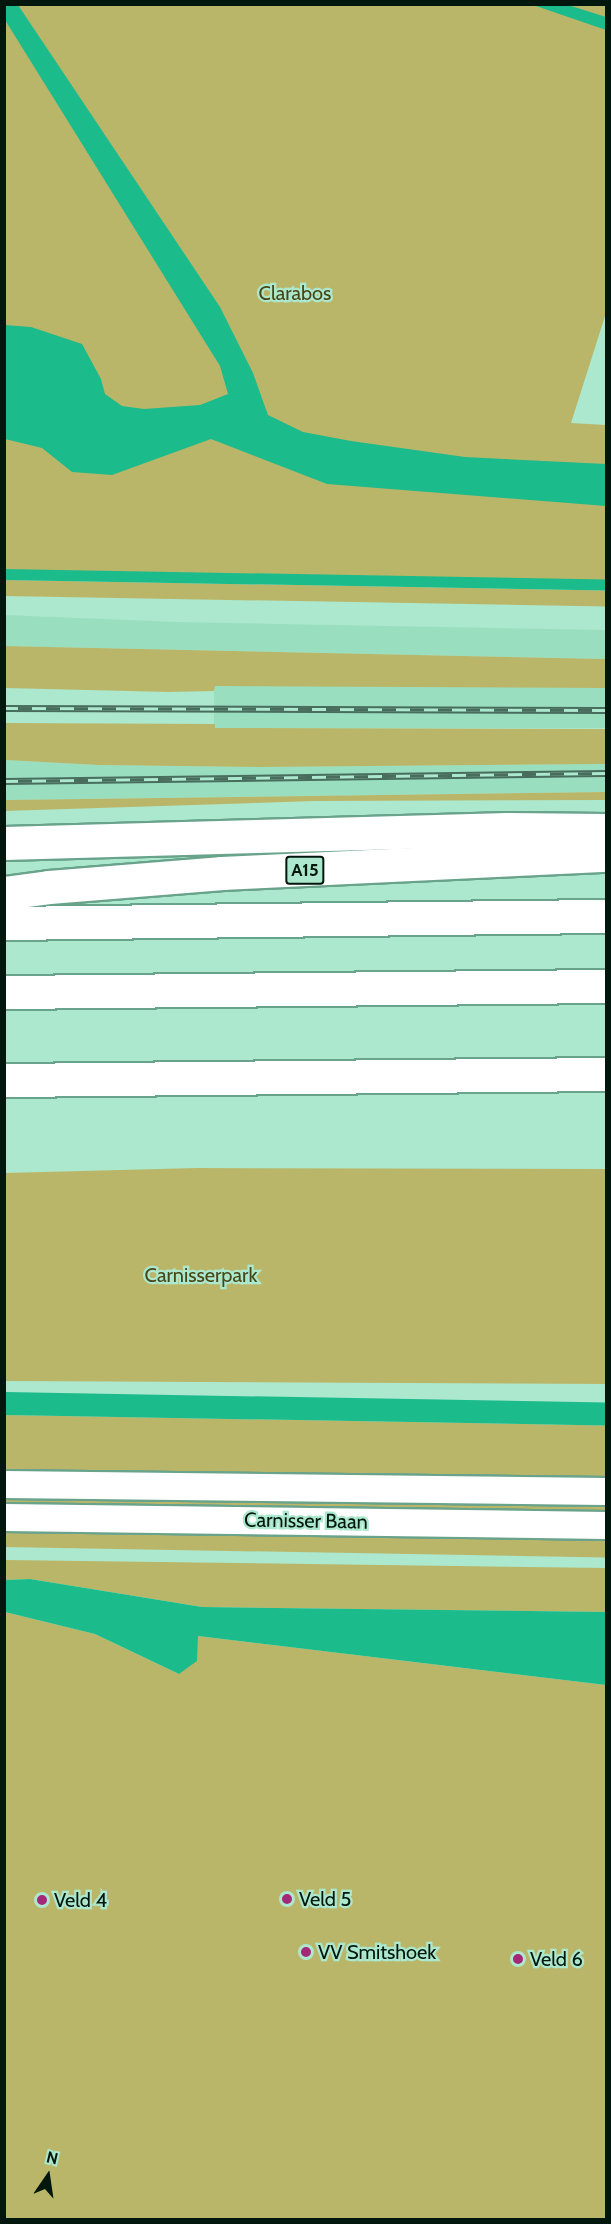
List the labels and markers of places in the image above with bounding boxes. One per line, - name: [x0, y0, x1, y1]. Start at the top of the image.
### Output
- place label: Veld 5: [299, 1887, 351, 1911]
- place label: Veld 4: [54, 1888, 107, 1912]
- marker: Veld 5: [280, 1892, 294, 1906]
- marker: Veld 4: [35, 1893, 49, 1907]
- place label: VV Smitshoek: [318, 1940, 436, 1964]
- marker: VV Smitshoek: [299, 1945, 313, 1959]
- place label: Veld 6: [530, 1947, 583, 1971]
- marker: Veld 6: [511, 1952, 525, 1966]

